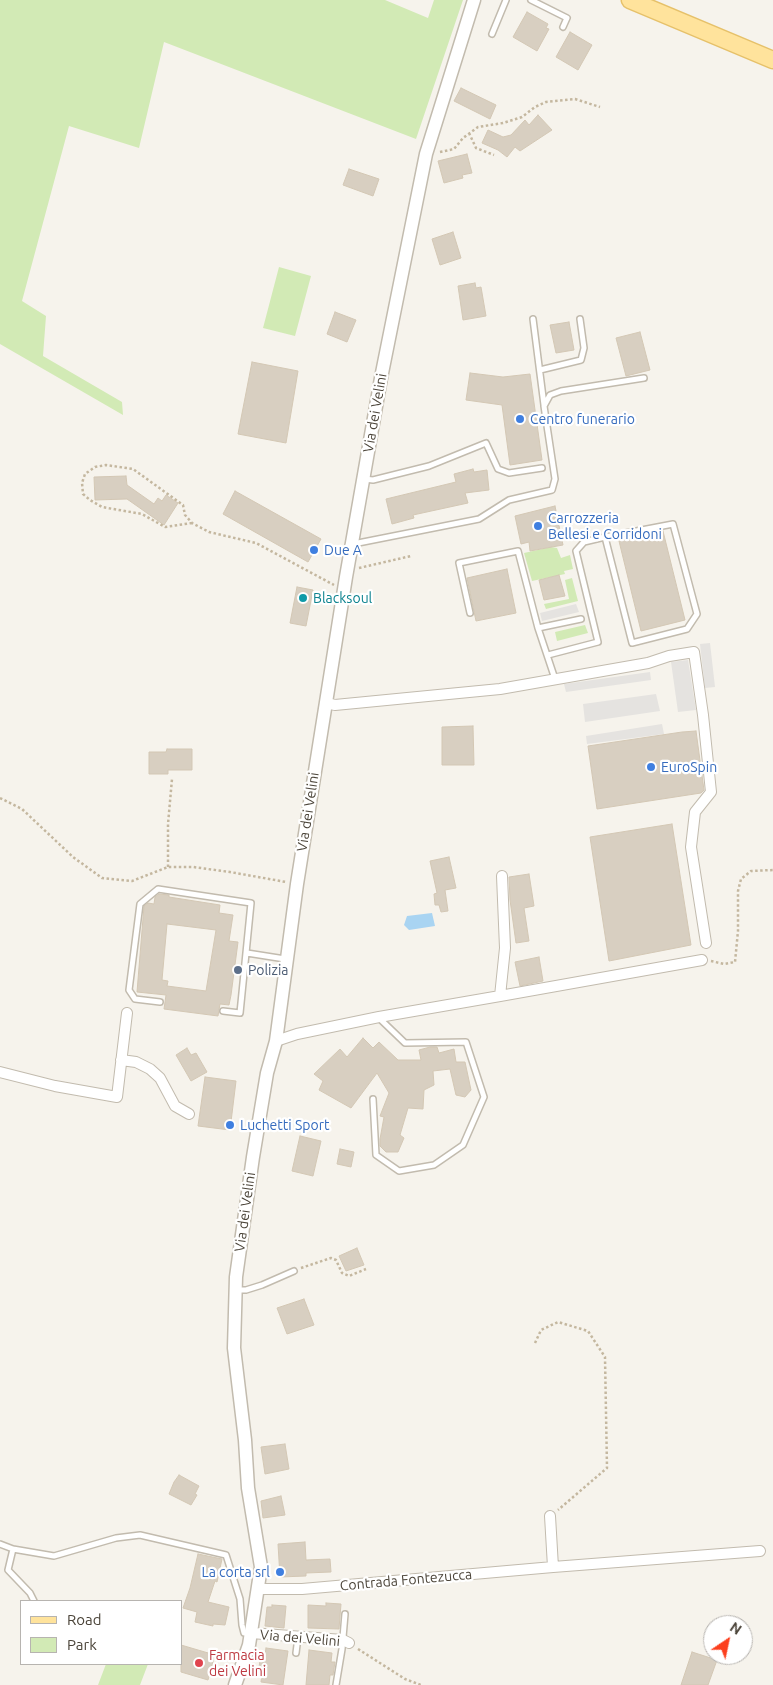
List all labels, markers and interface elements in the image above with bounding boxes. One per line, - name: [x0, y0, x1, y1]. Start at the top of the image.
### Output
- street label: Via dei Velini: [360, 372, 390, 454]
- place label: Centro funerario: [530, 411, 635, 427]
- marker: Centro funerario: [514, 413, 526, 425]
- place label: Carrozzeria Bellesi e Corridoni: [548, 510, 662, 542]
- marker: Carrozzeria Bellesi e Corridoni: [532, 520, 544, 532]
- place label: Due A: [324, 542, 362, 558]
- marker: Due A: [308, 544, 320, 556]
- place label: Blacksoul: [313, 590, 372, 606]
- marker: Blacksoul: [297, 592, 309, 604]
- place label: EuroSpin: [661, 759, 717, 775]
- marker: EuroSpin: [645, 761, 657, 773]
- street label: Via dei Velini: [293, 771, 323, 853]
- place label: Polizia: [248, 962, 289, 978]
- marker: Polizia: [232, 964, 244, 976]
- place label: Luchetti Sport: [240, 1117, 329, 1133]
- marker: Luchetti Sport: [224, 1119, 236, 1131]
- street label: Via dei Velini: [231, 1171, 259, 1253]
- place label: La corta srl: [202, 1564, 270, 1580]
- marker: La corta srl: [274, 1566, 286, 1578]
- street label: Contrada Fontezucca: [339, 1566, 473, 1594]
- legend: [20, 1600, 182, 1665]
- text: Road: [67, 1611, 102, 1628]
- north arrow: [703, 1615, 753, 1665]
- text: N: [727, 1619, 745, 1638]
- street label: Via dei Velini: [259, 1626, 341, 1650]
- text: Park: [67, 1636, 97, 1653]
- place label: Farmacia dei Velini: [209, 1647, 266, 1680]
- marker: Farmacia dei Velini: [193, 1657, 205, 1669]

